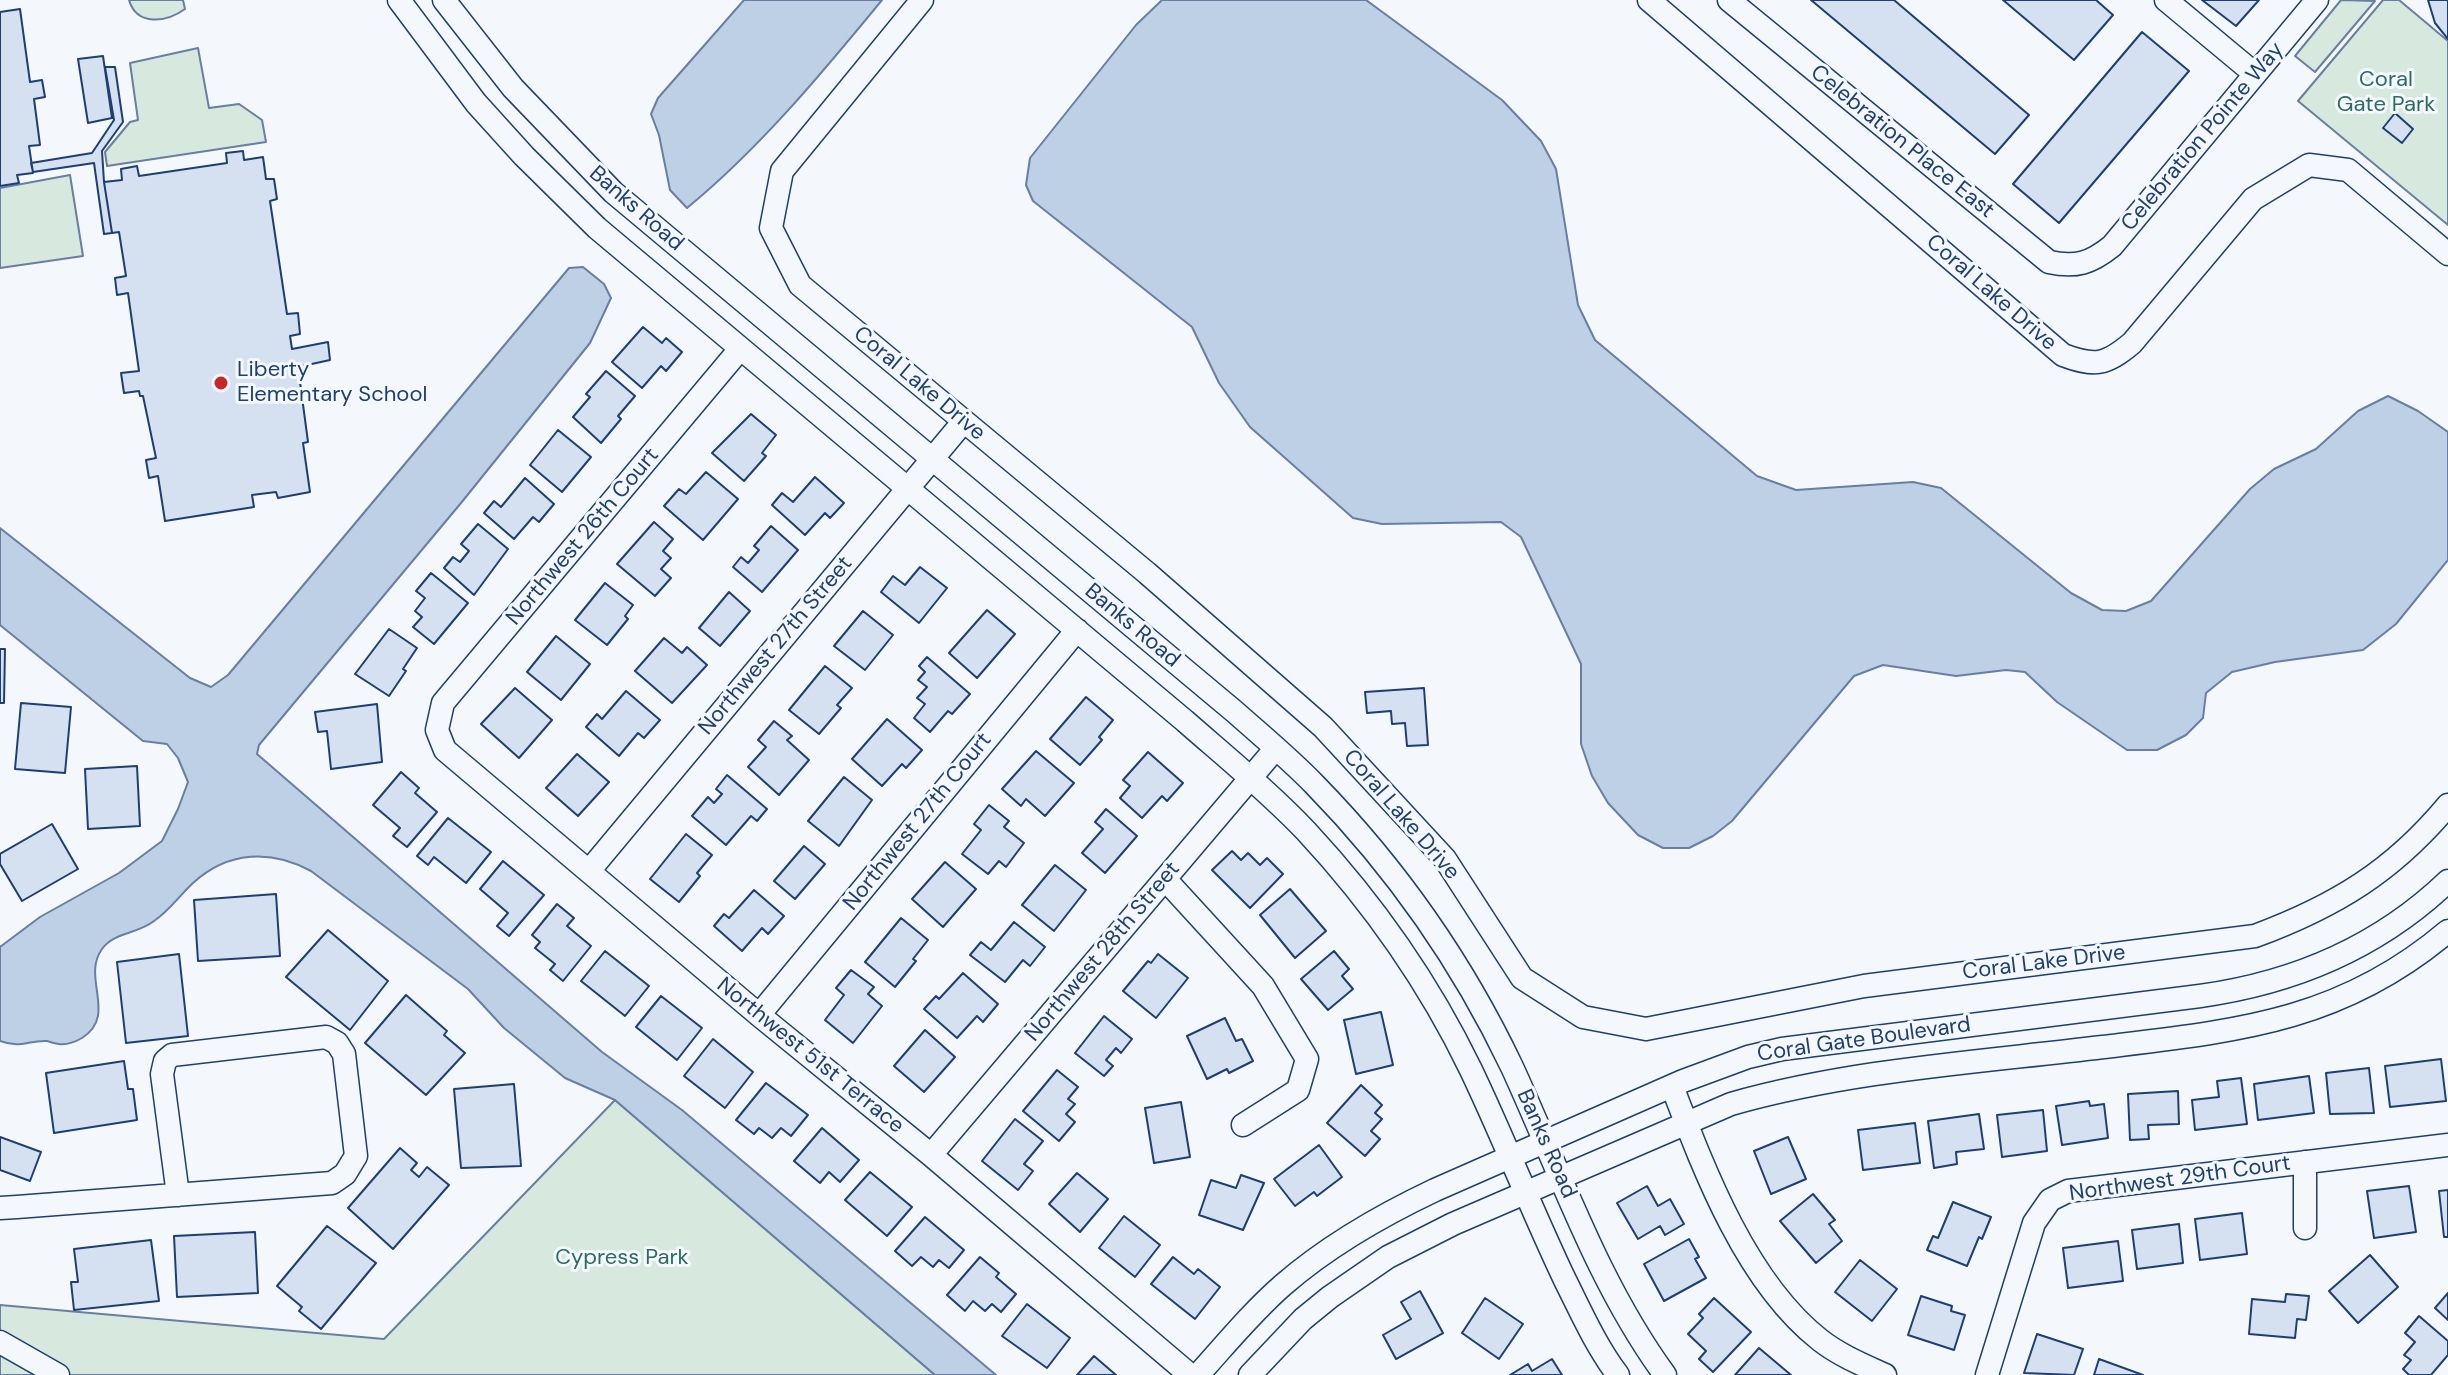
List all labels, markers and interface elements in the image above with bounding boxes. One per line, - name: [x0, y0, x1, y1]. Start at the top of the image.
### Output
- street label: Celebration Pointe Way: [2116, 37, 2290, 237]
- street label: Celebration Place East: [1805, 60, 1999, 224]
- park label: Coral Gate Park: [2337, 67, 2435, 118]
- street label: Banks Road: [583, 161, 689, 257]
- street label: Coral Lake Drive: [1920, 229, 2062, 357]
- street label: Coral Lake Drive: [848, 321, 990, 447]
- place label: Liberty Elementary School: [237, 357, 427, 408]
- marker: Liberty Elementary School: [212, 374, 230, 392]
- street label: Northwest 26th Court: [501, 443, 665, 631]
- street label: Northwest 27th Street: [694, 551, 858, 741]
- street label: Banks Road: [1079, 578, 1185, 674]
- street label: Northwest 27th Court: [838, 728, 998, 916]
- street label: Coral Lake Drive: [1337, 744, 1465, 886]
- street label: Northwest 28th Street: [1020, 857, 1186, 1047]
- street label: Coral Lake Drive: [1961, 940, 2127, 986]
- street label: Northwest 51st Terrace: [711, 972, 909, 1140]
- street label: Coral Gate Boulevard: [1756, 1012, 1972, 1068]
- street label: Banks Road: [1510, 1085, 1582, 1203]
- street label: Northwest 29th Court: [2068, 1150, 2292, 1208]
- park label: Cypress Park: [555, 1245, 689, 1271]

